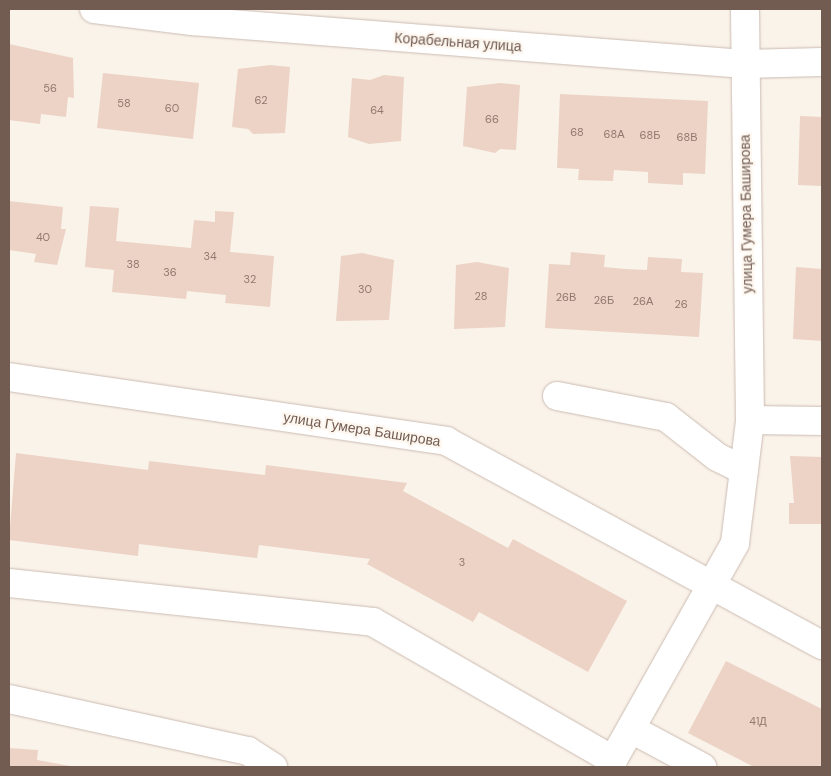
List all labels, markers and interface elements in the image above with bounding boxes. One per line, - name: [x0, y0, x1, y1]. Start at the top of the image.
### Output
- street label: Корабельная улица: [394, 29, 522, 55]
- house number: 56: [43, 81, 57, 95]
- house number: 62: [255, 93, 267, 107]
- house number: 58: [117, 96, 131, 110]
- house number: 60: [165, 101, 179, 115]
- house number: 64: [370, 103, 384, 117]
- house number: 66: [485, 112, 499, 126]
- house number: 68: [570, 125, 584, 139]
- house number: 68А: [604, 127, 624, 141]
- house number: 68Б: [640, 128, 660, 142]
- house number: 68В: [677, 130, 697, 144]
- street label: улица Гумера Баширова: [736, 134, 756, 294]
- house number: 40: [36, 230, 50, 244]
- house number: 34: [203, 249, 217, 263]
- house number: 38: [126, 257, 140, 271]
- house number: 36: [163, 265, 177, 279]
- house number: 32: [244, 272, 256, 286]
- house number: 30: [358, 282, 372, 296]
- house number: 28: [475, 289, 487, 303]
- house number: 26В: [556, 290, 576, 304]
- house number: 26Б: [594, 293, 614, 307]
- house number: 26А: [633, 294, 653, 308]
- house number: 26: [674, 297, 688, 311]
- street label: улица Гумера Баширова: [282, 408, 442, 450]
- house number: 3: [459, 555, 465, 569]
- house number: 41Д: [749, 714, 767, 728]

